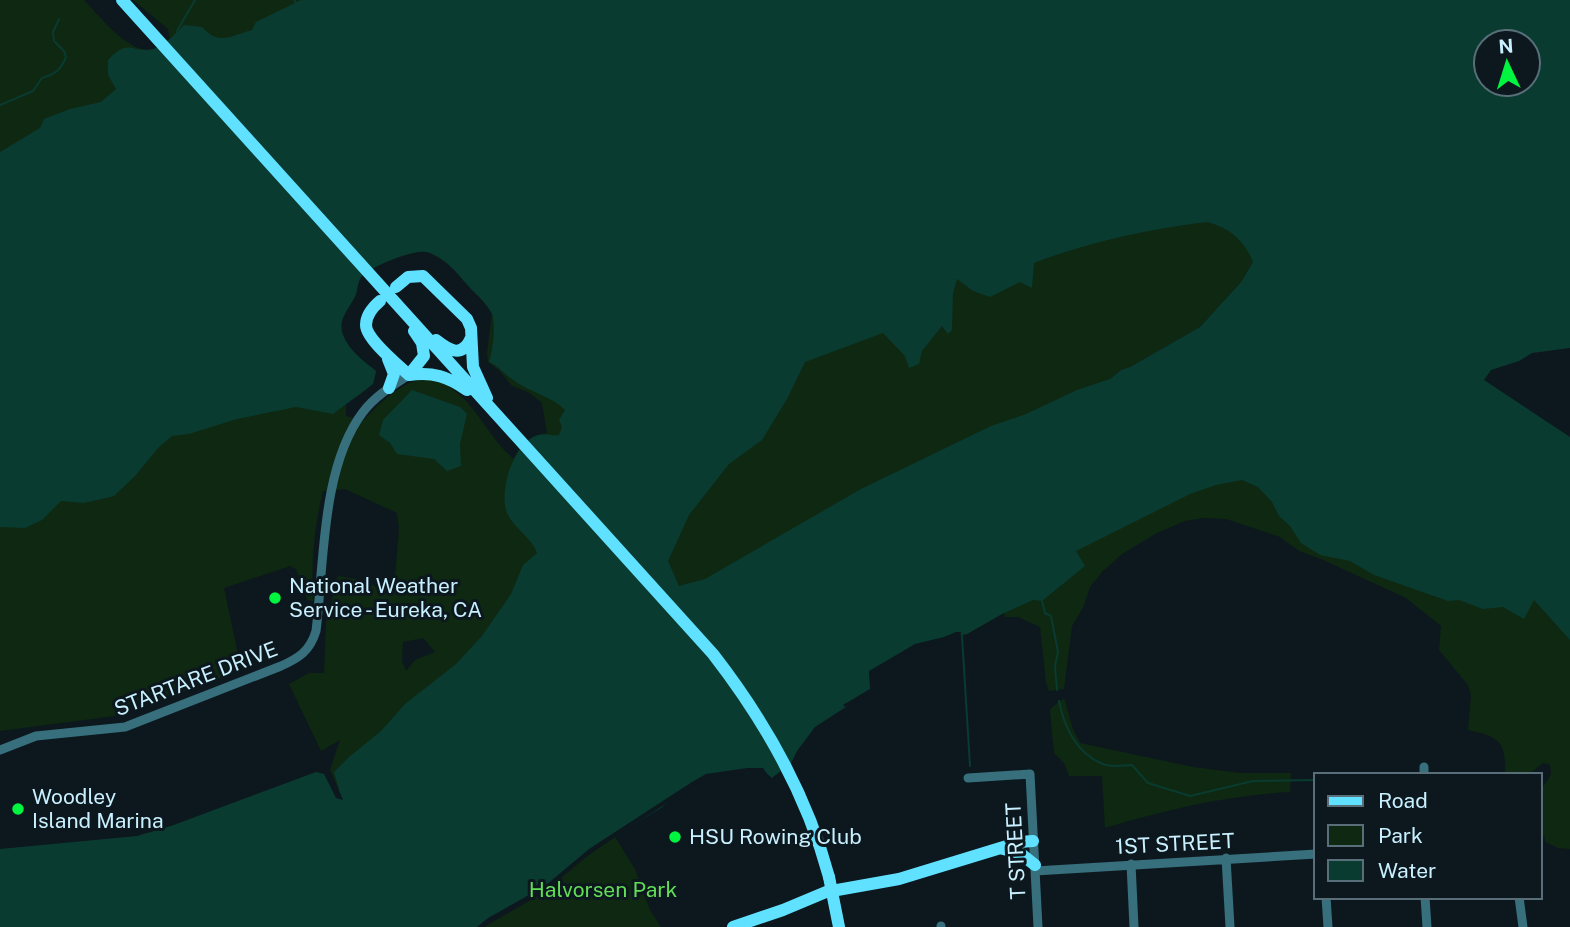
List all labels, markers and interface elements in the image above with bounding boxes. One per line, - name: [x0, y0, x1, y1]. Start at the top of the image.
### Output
- north arrow: [1472, 28, 1542, 98]
- text: N: [1498, 35, 1514, 58]
- place label: National Weather Service - Eureka, CA: [289, 573, 482, 622]
- marker: National Weather Service - Eureka, CA: [267, 590, 283, 606]
- street label: STARTARE DRIVE: [111, 636, 281, 721]
- legend: [1314, 773, 1542, 899]
- place label: Woodley Island Marina: [32, 784, 164, 833]
- text: Road: [1378, 788, 1428, 813]
- marker: Woodley Island Marina: [10, 801, 26, 817]
- street label: T STREET: [1000, 802, 1031, 900]
- text: Park: [1378, 823, 1423, 848]
- place label: HSU Rowing Club: [689, 824, 862, 849]
- street label: 1ST STREET: [1115, 828, 1235, 859]
- marker: HSU Rowing Club: [667, 829, 683, 845]
- text: Water: [1378, 858, 1436, 883]
- park label: Halvorsen Park: [529, 877, 677, 902]

